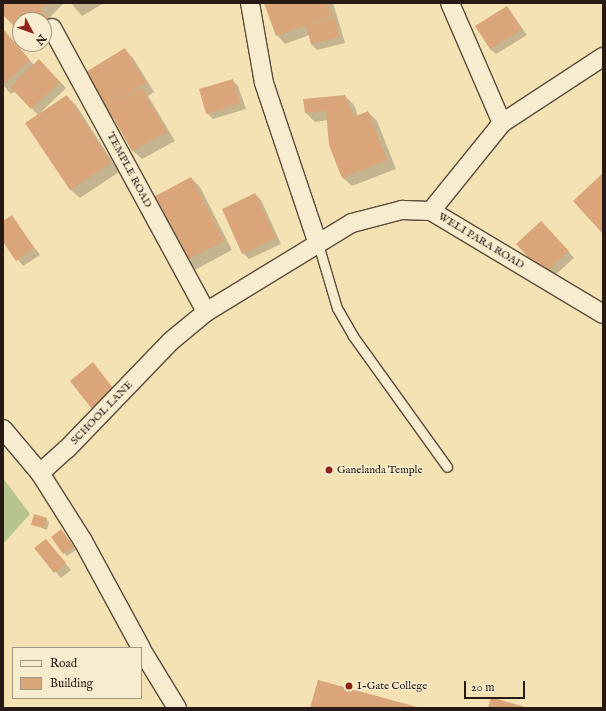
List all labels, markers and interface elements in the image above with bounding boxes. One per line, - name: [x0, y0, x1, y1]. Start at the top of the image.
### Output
- north arrow: [12, 12, 52, 52]
- text: N: [32, 31, 49, 47]
- street label: TEMPLE ROAD: [104, 130, 154, 210]
- street label: WELI PARA ROAD: [436, 210, 526, 272]
- street label: SCHOOL LANE: [68, 378, 136, 448]
- place label: Ganelanda Temple: [337, 463, 423, 477]
- marker: Ganelanda Temple: [324, 465, 334, 475]
- legend: [12, 647, 142, 699]
- text: Road: [50, 656, 77, 671]
- scale bar: [466, 673, 527, 699]
- text: Building: [50, 676, 93, 691]
- place label: I-Gate College: [357, 679, 427, 693]
- text: 20 m: [471, 680, 494, 695]
- marker: I-Gate College: [344, 681, 354, 691]

